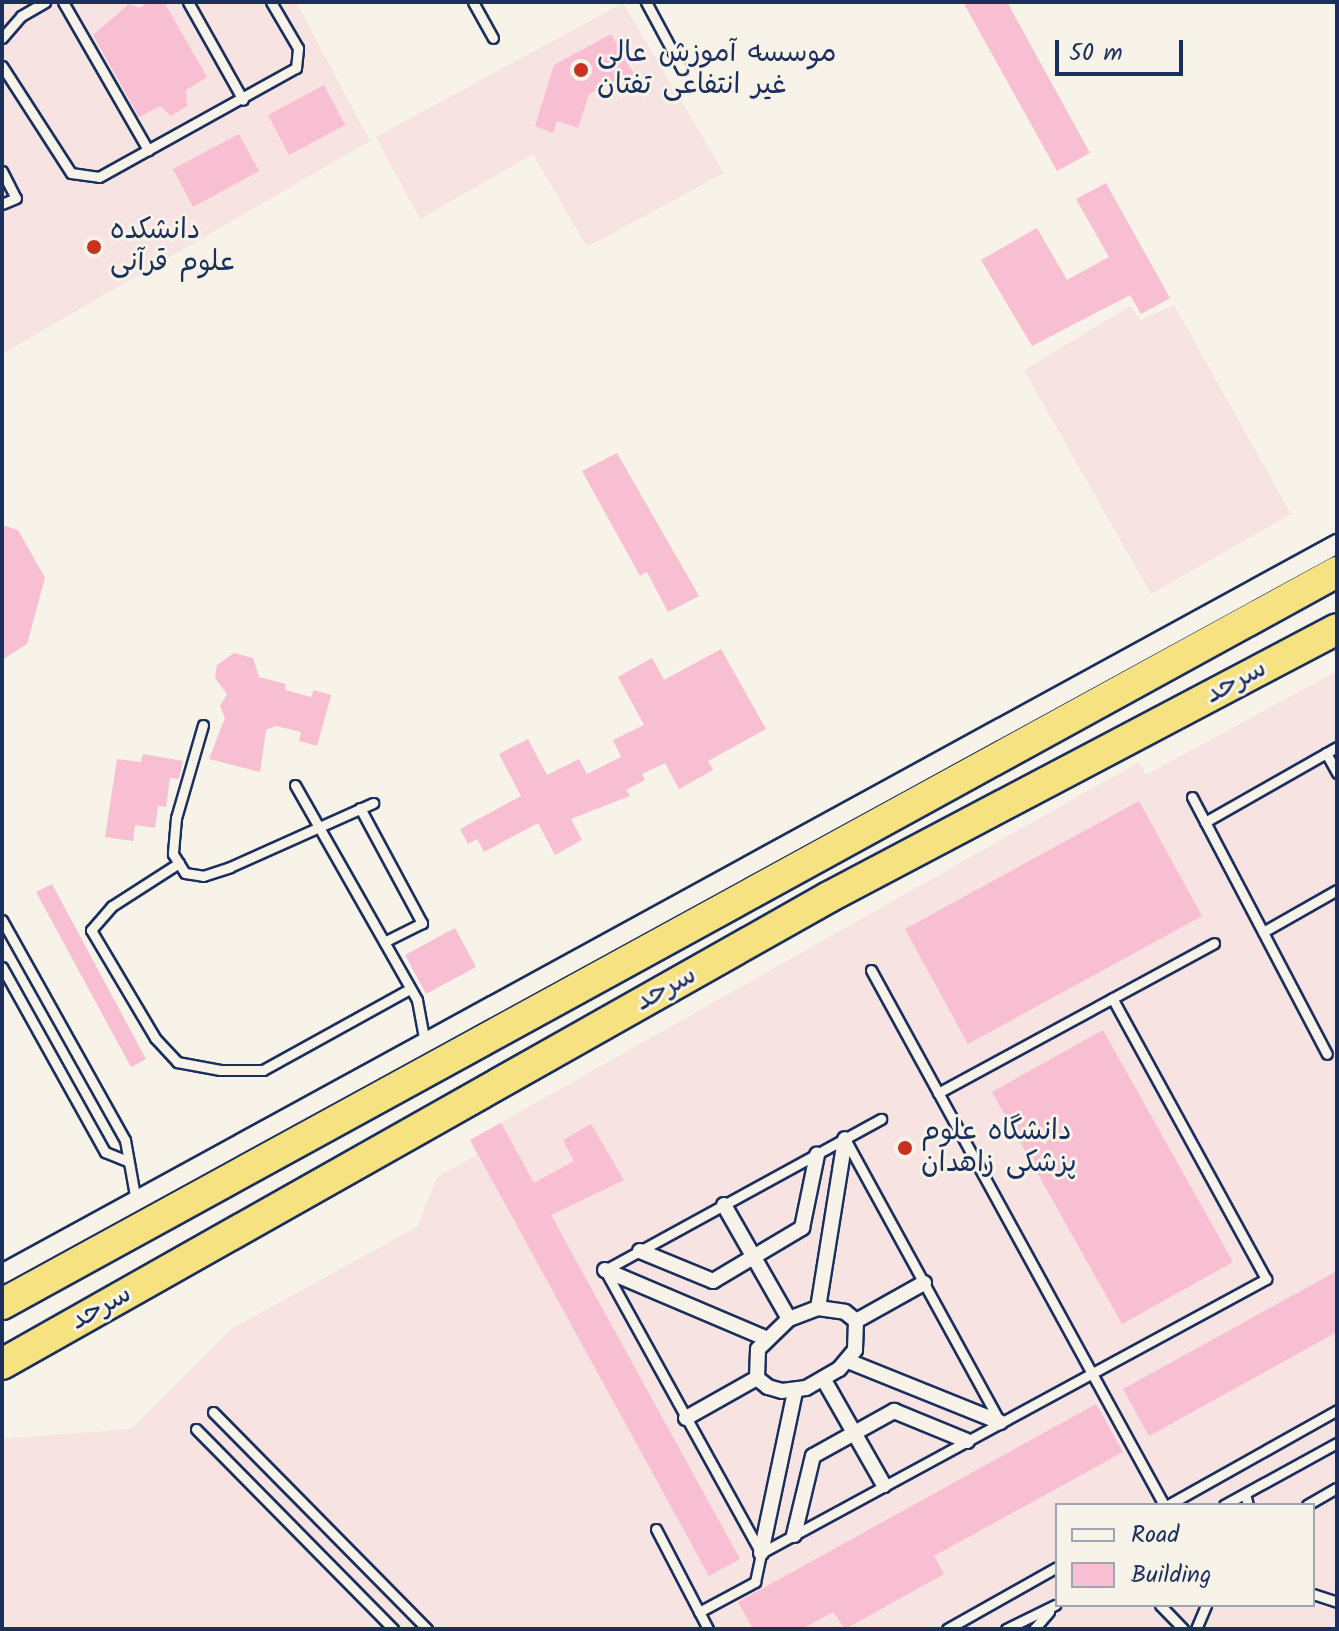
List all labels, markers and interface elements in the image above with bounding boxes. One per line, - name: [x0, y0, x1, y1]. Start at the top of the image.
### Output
- scale bar: [1059, 24, 1187, 74]
- text: 50 m: [1069, 34, 1123, 73]
- place label: موسسه آموزش عالی غیر انتفاعی تفتان: [597, 37, 836, 103]
- marker: موسسه آموزش عالی غیر انتفاعی تفتان: [572, 61, 590, 79]
- place label: دانشکده علوم قرآنی: [110, 214, 235, 280]
- marker: دانشکده علوم قرآنی: [85, 238, 103, 256]
- street label: سرحد: [1199, 652, 1273, 712]
- street label: سرحد: [629, 959, 703, 1019]
- place label: دانشگاه علوم پزشکی زاهدان: [921, 1115, 1077, 1181]
- marker: دانشگاه علوم پزشکی زاهدان: [896, 1139, 914, 1157]
- street label: سرحد: [64, 1278, 138, 1338]
- legend: [1055, 1503, 1315, 1607]
- text: Road: [1131, 1516, 1179, 1555]
- text: Building: [1131, 1556, 1211, 1595]

